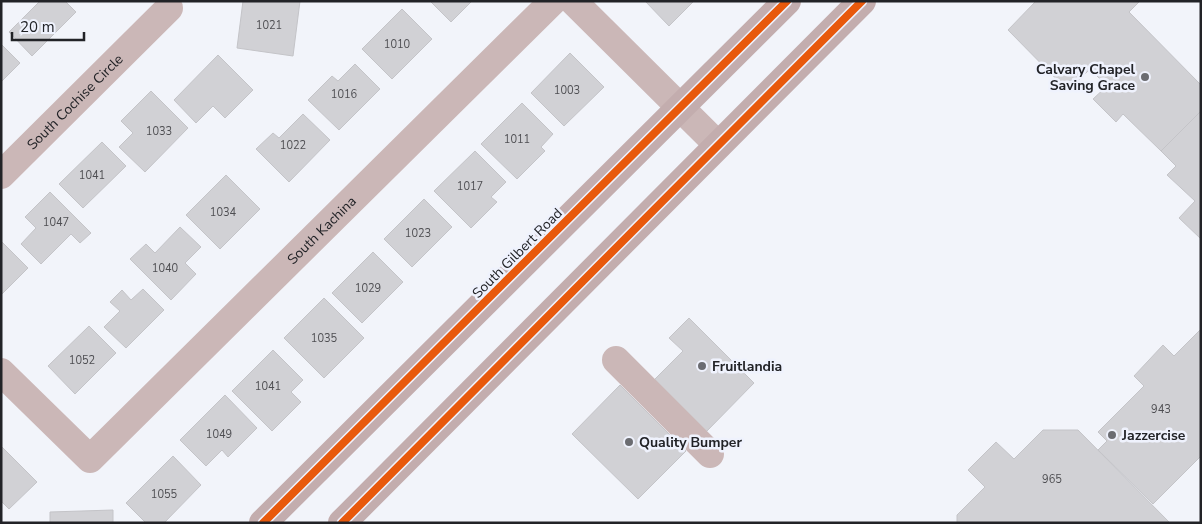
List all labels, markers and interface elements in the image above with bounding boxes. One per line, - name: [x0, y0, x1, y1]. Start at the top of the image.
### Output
- scale bar: [12, 10, 85, 42]
- text: 20 m: [20, 17, 55, 37]
- house number: 1021: [256, 18, 282, 33]
- house number: 1010: [384, 37, 411, 52]
- street label: South Cochise Circle: [23, 50, 127, 154]
- place label: Calvary Chapel Saving Grace: [1036, 60, 1136, 95]
- marker: Calvary Chapel Saving Grace: [1139, 71, 1151, 83]
- house number: 1003: [554, 83, 580, 98]
- house number: 1016: [331, 87, 358, 102]
- house number: 1033: [146, 124, 172, 139]
- house number: 1011: [504, 132, 530, 147]
- house number: 1022: [280, 138, 306, 153]
- house number: 1041: [79, 168, 105, 183]
- house number: 1017: [457, 179, 483, 194]
- street label: South Kachina: [283, 192, 360, 269]
- street label: South Gilbert Road: [468, 204, 567, 303]
- house number: 1034: [210, 205, 237, 220]
- house number: 1047: [43, 215, 69, 230]
- house number: 1023: [405, 226, 431, 241]
- house number: 1040: [152, 261, 179, 276]
- house number: 1029: [355, 281, 381, 296]
- house number: 1035: [311, 331, 338, 346]
- house number: 1052: [69, 353, 95, 368]
- place label: Fruitlandia: [712, 357, 782, 376]
- marker: Fruitlandia: [696, 360, 708, 372]
- house number: 1041: [255, 379, 281, 394]
- house number: 943: [1151, 402, 1171, 417]
- place label: Jazzercise: [1121, 426, 1186, 445]
- house number: 1049: [206, 427, 232, 442]
- marker: Jazzercise: [1106, 429, 1118, 441]
- place label: Quality Bumper: [639, 433, 742, 452]
- marker: Quality Bumper: [623, 436, 635, 448]
- house number: 965: [1042, 472, 1062, 487]
- house number: 1055: [151, 487, 178, 502]

